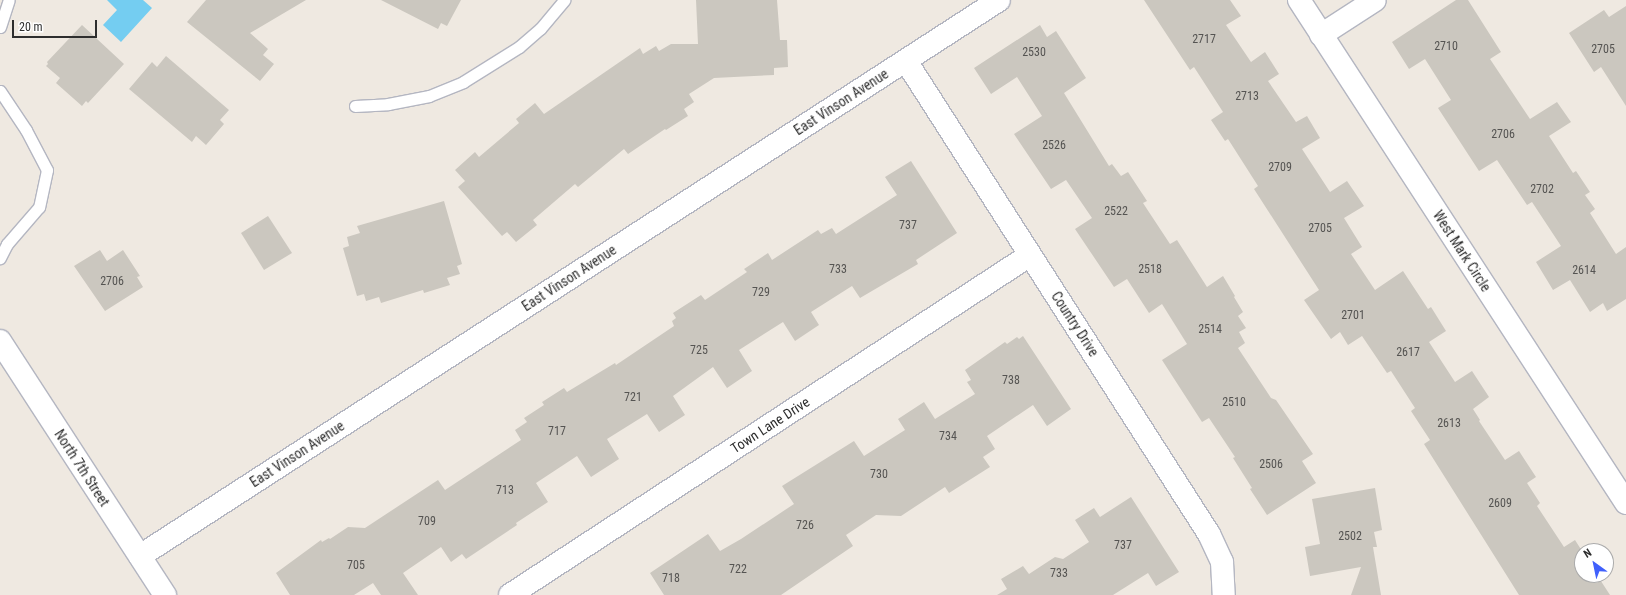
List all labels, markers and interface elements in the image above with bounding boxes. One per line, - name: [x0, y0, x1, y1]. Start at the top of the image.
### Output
- scale bar: [14, 12, 99, 38]
- text: 20 m: [19, 20, 43, 34]
- house number: 2717: [1192, 33, 1216, 47]
- house number: 2710: [1434, 40, 1458, 54]
- house number: 2705: [1591, 43, 1615, 57]
- house number: 2530: [1022, 46, 1046, 60]
- street label: East Vinson Avenue: [791, 65, 891, 139]
- house number: 2713: [1235, 90, 1259, 104]
- house number: 2706: [1491, 128, 1515, 142]
- house number: 2526: [1042, 139, 1066, 153]
- house number: 2709: [1268, 161, 1292, 175]
- house number: 2702: [1530, 183, 1554, 197]
- house number: 2522: [1104, 205, 1128, 219]
- street label: West Mark Circle: [1430, 207, 1494, 295]
- house number: 737: [899, 219, 917, 233]
- house number: 2705: [1308, 222, 1332, 236]
- street label: East Vinson Avenue: [519, 241, 619, 315]
- house number: 733: [829, 263, 847, 277]
- house number: 2518: [1138, 263, 1162, 277]
- house number: 2614: [1572, 264, 1596, 278]
- house number: 2706: [100, 275, 124, 289]
- house number: 729: [752, 286, 770, 300]
- street label: Country Drive: [1048, 288, 1102, 360]
- house number: 2701: [1341, 309, 1365, 323]
- house number: 2514: [1198, 323, 1222, 337]
- house number: 725: [690, 344, 708, 358]
- house number: 2617: [1396, 346, 1420, 360]
- house number: 738: [1002, 374, 1020, 388]
- house number: 721: [624, 391, 642, 405]
- street label: Town Lane Drive: [727, 393, 813, 457]
- house number: 2510: [1222, 396, 1246, 410]
- street label: East Vinson Avenue: [247, 417, 347, 491]
- house number: 2613: [1437, 417, 1461, 431]
- house number: 717: [548, 425, 566, 439]
- street label: North 7th Street: [51, 426, 113, 510]
- house number: 734: [939, 430, 957, 444]
- house number: 2506: [1259, 458, 1283, 472]
- house number: 730: [870, 468, 888, 482]
- house number: 713: [496, 484, 514, 498]
- house number: 2609: [1488, 497, 1512, 511]
- house number: 709: [418, 515, 436, 529]
- house number: 726: [796, 519, 814, 533]
- house number: 2502: [1338, 530, 1362, 544]
- house number: 737: [1114, 539, 1132, 553]
- north arrow: [1574, 543, 1614, 583]
- text: N: [1581, 546, 1594, 561]
- house number: 705: [347, 559, 365, 573]
- house number: 722: [729, 563, 747, 577]
- house number: 733: [1050, 567, 1068, 581]
- house number: 718: [662, 572, 680, 586]

